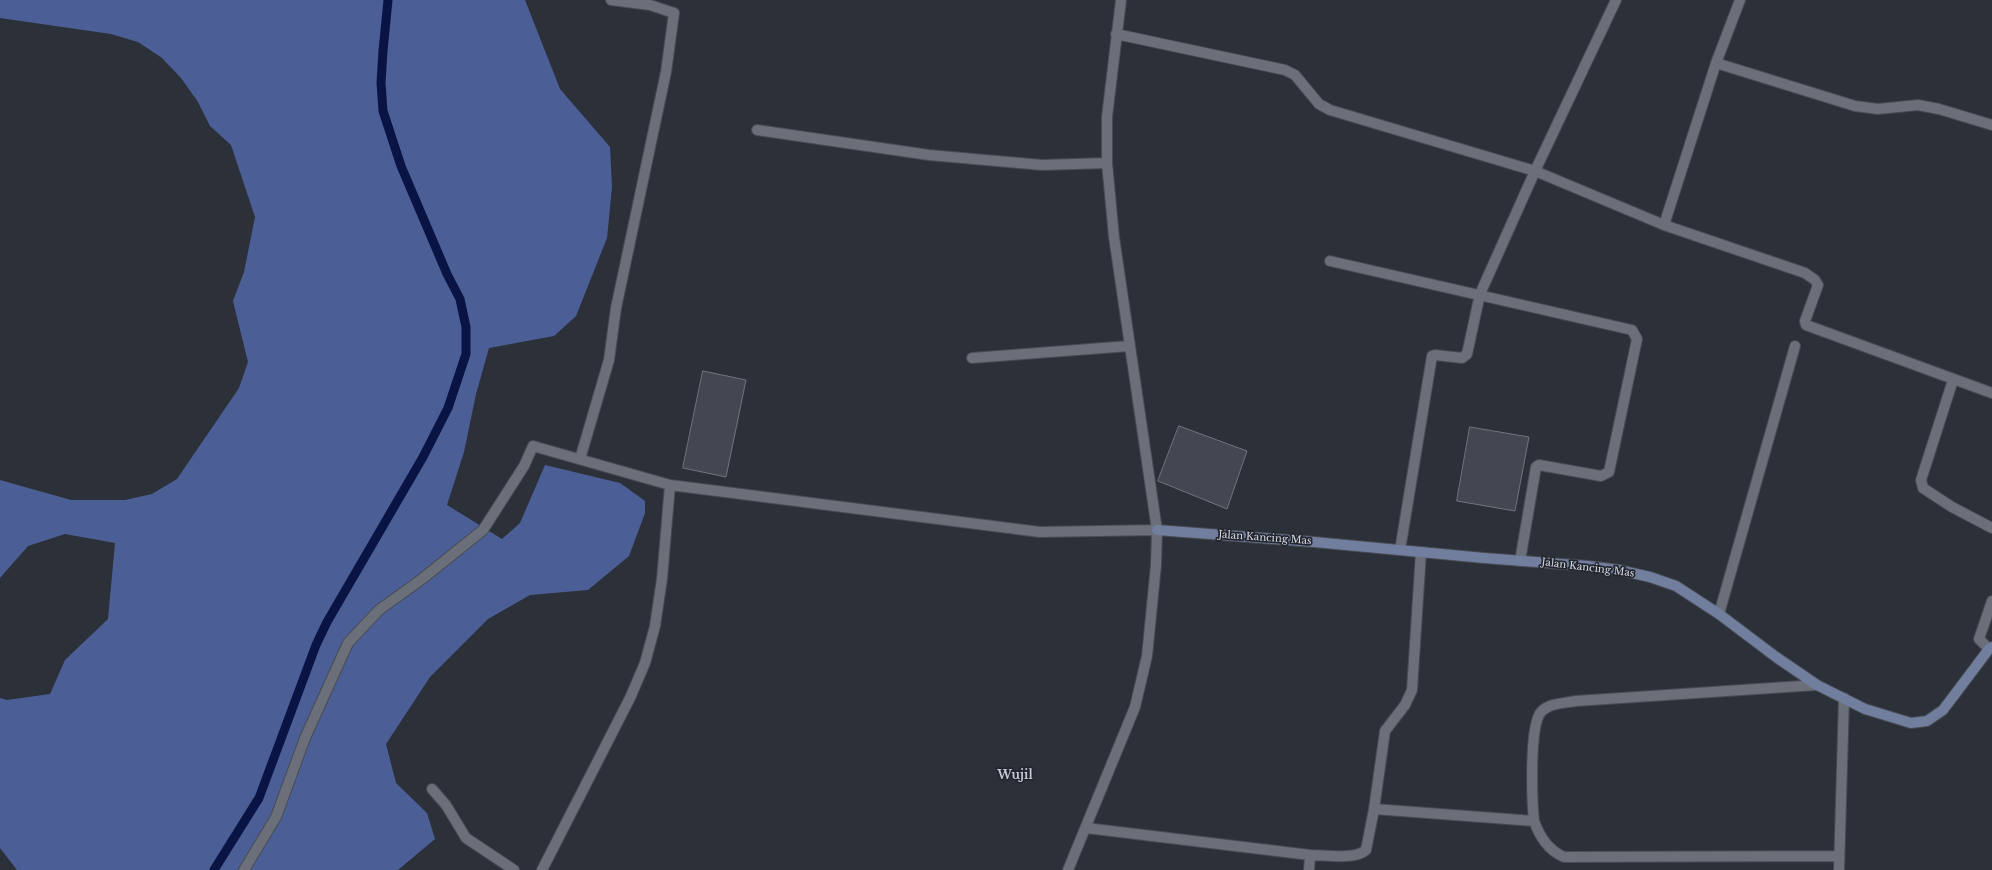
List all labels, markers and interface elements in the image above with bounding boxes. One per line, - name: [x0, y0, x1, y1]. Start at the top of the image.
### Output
- street label: Jalan Kancing Mas: [1218, 529, 1312, 547]
- street label: Jalan Kancing Mas: [1541, 556, 1635, 580]
- district label: Wujil: [997, 769, 1033, 783]

